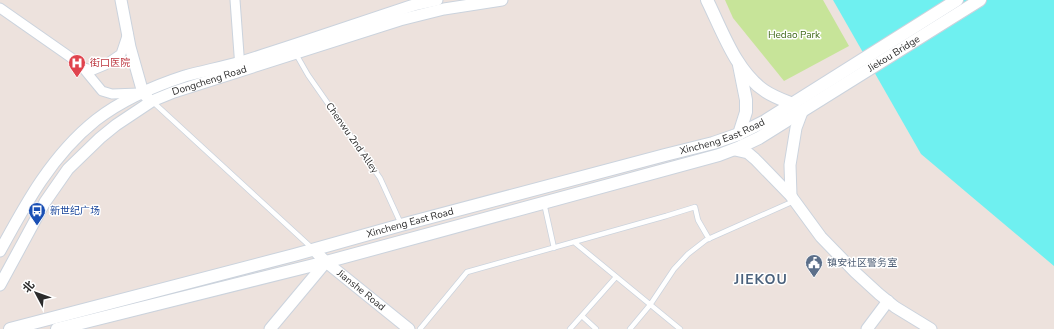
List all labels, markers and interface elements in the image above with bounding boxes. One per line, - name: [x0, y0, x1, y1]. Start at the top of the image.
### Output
- park label: Hedao Park: [768, 28, 821, 42]
- street label: Jiekou Bridge: [864, 32, 923, 76]
- hospital icon: 街口医院: [67, 53, 87, 78]
- place label: 街口医院: [89, 56, 130, 70]
- street label: Dongcheng Road: [170, 62, 249, 99]
- street label: Chenwu 2nd Alley: [322, 100, 382, 177]
- street label: Xincheng East Road: [678, 115, 767, 158]
- bus stop icon: 新世纪广场: [27, 201, 47, 226]
- place label: 新世纪广场: [50, 204, 100, 218]
- street label: Xincheng East Road: [365, 204, 455, 241]
- public building icon: 镇安社区警务室: [804, 253, 824, 278]
- place label: 镇安社区警务室: [827, 256, 897, 270]
- street label: Jianshe Road: [333, 266, 388, 314]
- district label: JIEKOU: [733, 270, 788, 289]
- north arrow: [16, 273, 56, 313]
- text: 北: [20, 278, 38, 296]

